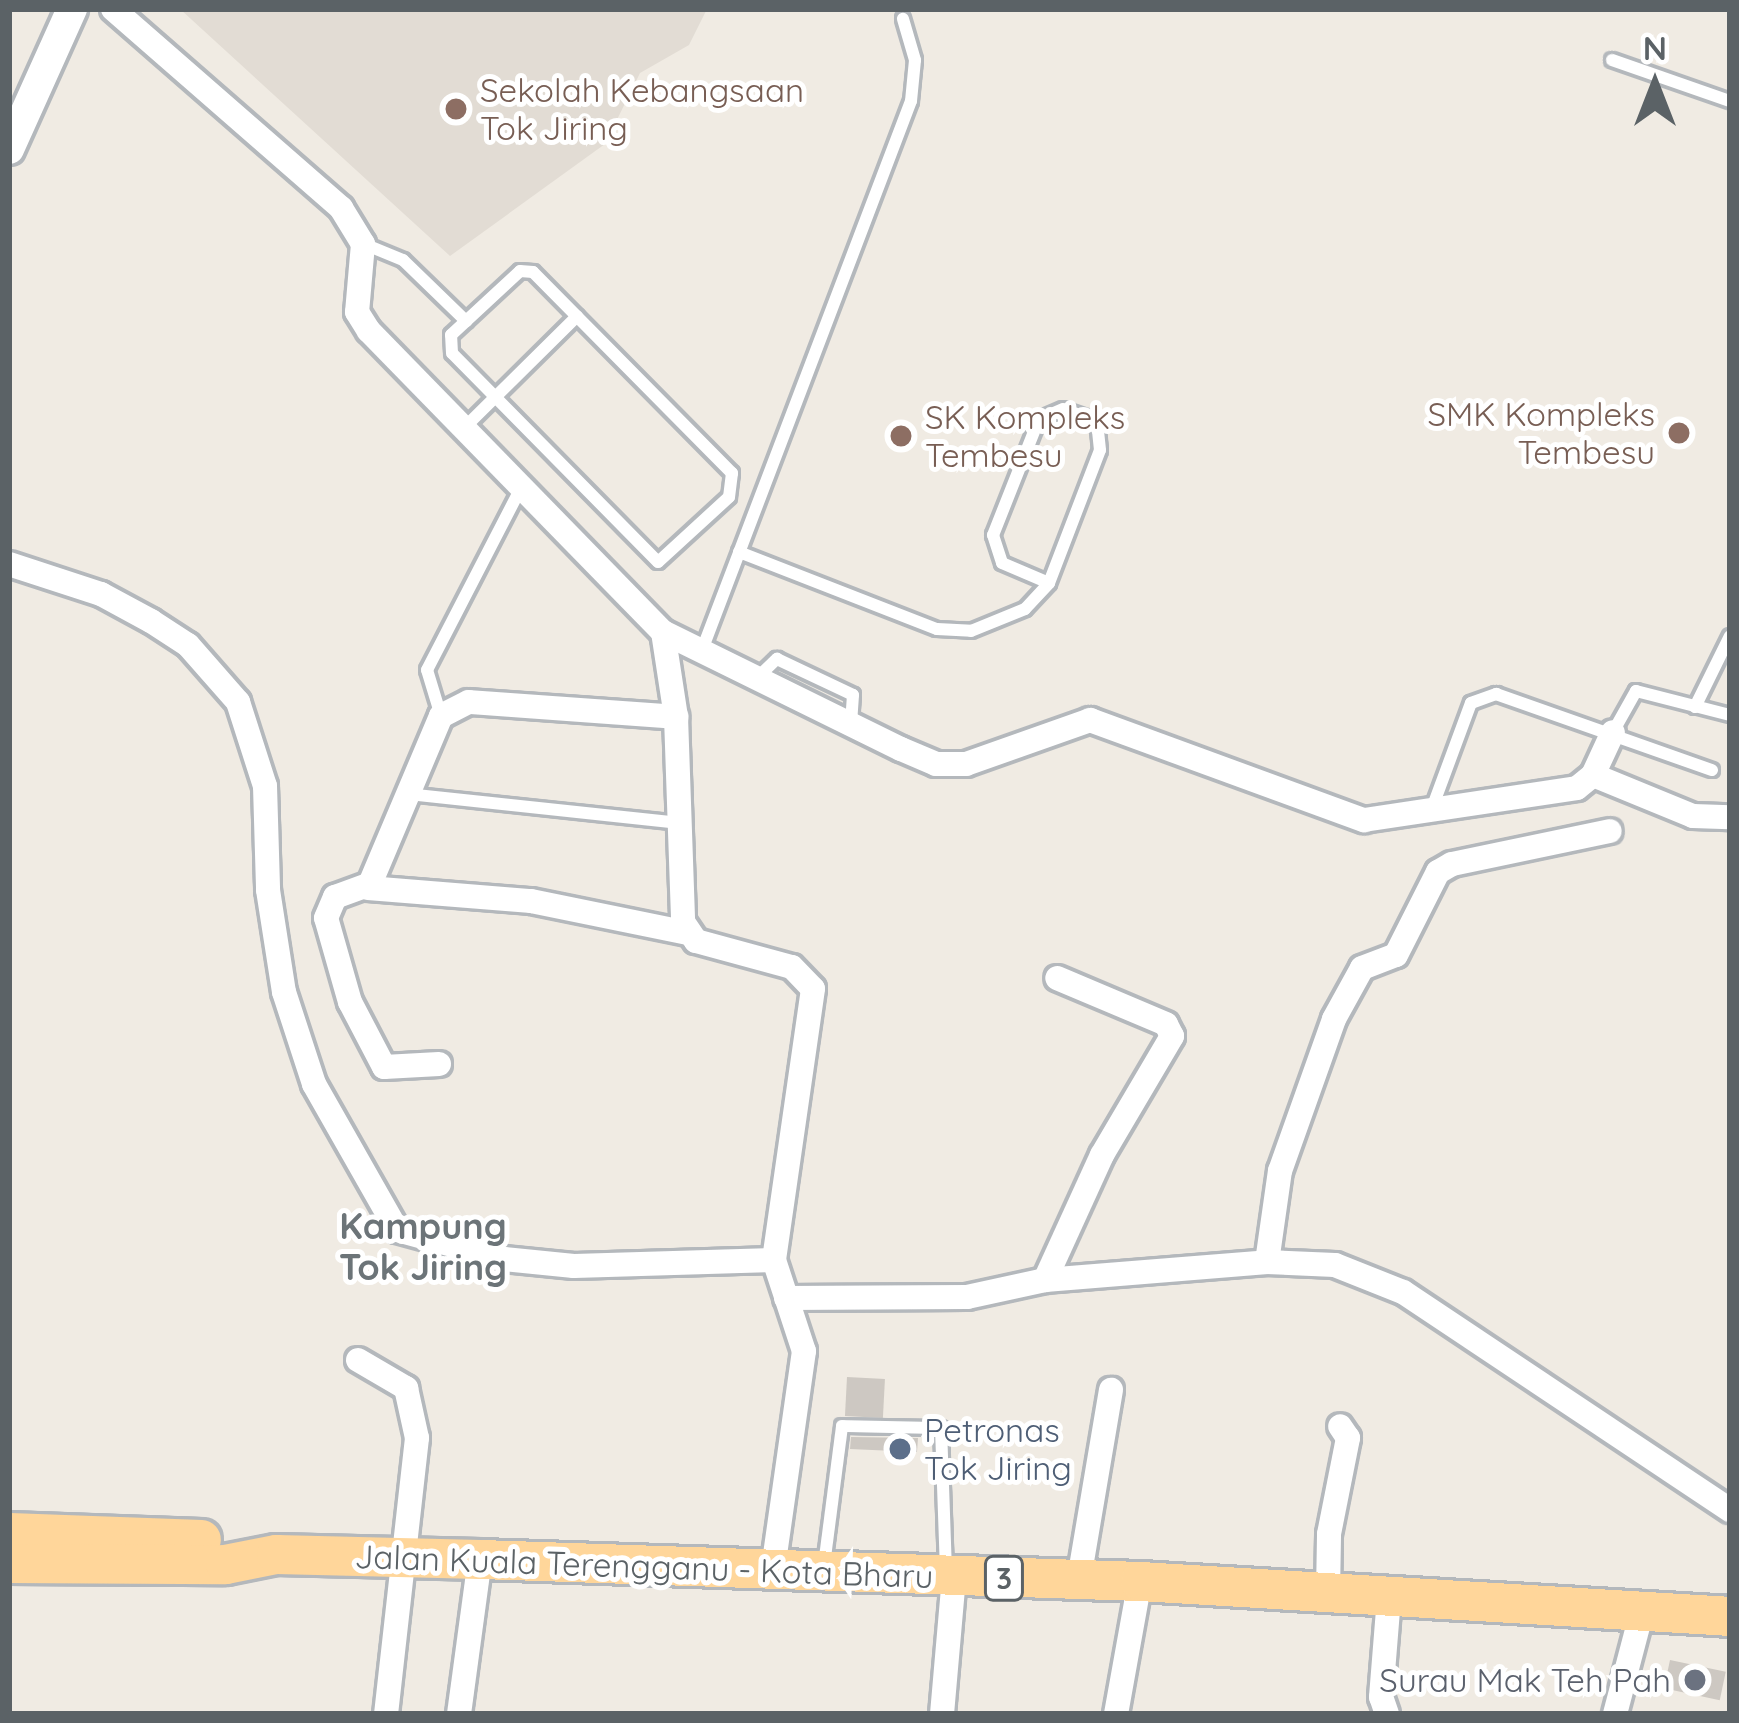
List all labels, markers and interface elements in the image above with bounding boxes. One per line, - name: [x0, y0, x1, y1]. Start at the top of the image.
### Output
- north arrow: [1595, 24, 1715, 144]
- text: N: [1643, 27, 1667, 68]
- place label: Sekolah Kebangsaan Tok Jiring: [480, 70, 804, 148]
- marker: Sekolah Kebangsaan Tok Jiring: [443, 96, 469, 122]
- place label: SMK Kompleks Tembesu: [1427, 394, 1655, 472]
- place label: SK Kompleks Tembesu: [925, 397, 1125, 475]
- marker: SMK Kompleks Tembesu: [1666, 420, 1692, 446]
- marker: SK Kompleks Tembesu: [888, 423, 914, 449]
- district label: Kampung Tok Jiring: [339, 1203, 507, 1288]
- place label: Petronas Tok Jiring: [924, 1410, 1072, 1488]
- marker: Petronas Tok Jiring: [887, 1436, 913, 1462]
- street label: Jalan Kuala Terengganu - Kota Bharu: [354, 1536, 934, 1596]
- road number: 3: [983, 1554, 1025, 1602]
- place label: Surau Mak Teh Pah: [1379, 1660, 1671, 1700]
- marker: Surau Mak Teh Pah: [1682, 1667, 1708, 1693]

